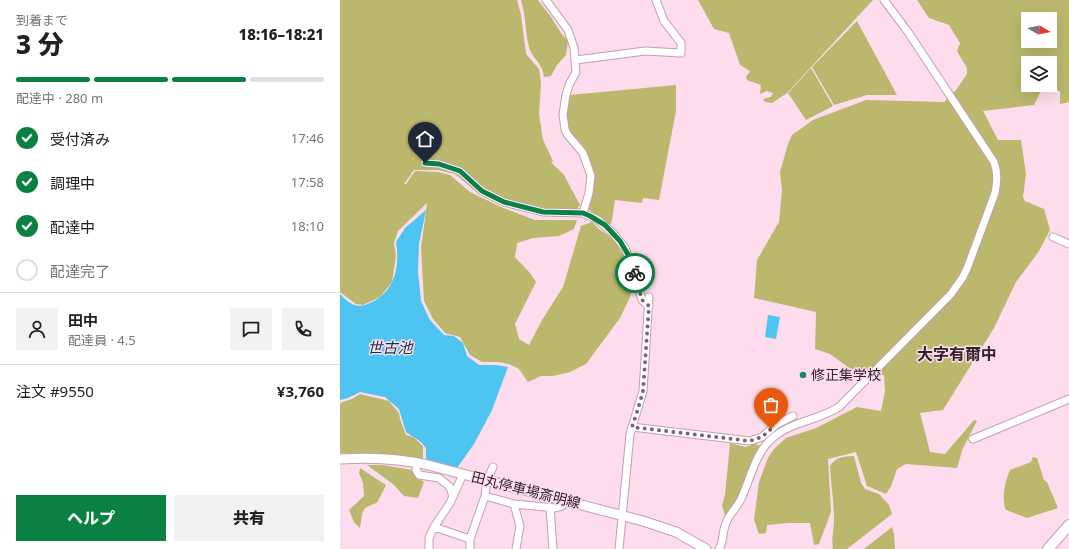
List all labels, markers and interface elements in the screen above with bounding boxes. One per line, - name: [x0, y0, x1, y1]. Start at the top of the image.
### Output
- text: 到着まで: [16, 11, 68, 29]
- north arrow: [1021, 12, 1057, 48]
- map controls: [1021, 12, 1057, 92]
- text: 18:16–18:21: [239, 24, 324, 44]
- text: 3 分: [16, 26, 64, 62]
- button: layers: [1021, 56, 1057, 92]
- text: 配達中 · 280 m: [16, 89, 103, 107]
- pin: [408, 122, 442, 163]
- icon: check: [16, 127, 38, 149]
- icon: home: [414, 128, 436, 150]
- text: 受付済み: [50, 129, 110, 149]
- text: 17:46: [291, 129, 324, 147]
- icon: check: [16, 171, 38, 193]
- text: 調理中: [50, 173, 95, 193]
- text: 17:58: [291, 173, 324, 191]
- icon: check: [16, 215, 38, 237]
- text: 配達中: [50, 217, 95, 237]
- text: 18:10: [291, 217, 324, 235]
- courier: [615, 253, 655, 293]
- text: 配達完了: [50, 261, 110, 281]
- icon: bike: [624, 262, 646, 284]
- button: person: [16, 308, 58, 350]
- button: chat: [230, 308, 272, 350]
- button: phone: [282, 308, 324, 350]
- text: 田中: [68, 310, 98, 330]
- text: 配達員 · 4.5: [68, 331, 136, 349]
- water label: 世古池: [367, 337, 414, 357]
- district label: 大字有爾中: [917, 343, 997, 365]
- place label: 修正集学校: [811, 365, 881, 384]
- marker: 修正集学校: [798, 370, 808, 380]
- text: 注文 #9550: [16, 381, 94, 401]
- text: ¥3,760: [277, 381, 324, 401]
- pin: [754, 388, 788, 429]
- icon: bag: [760, 394, 782, 416]
- street label: 田丸停車場斎明線: [469, 467, 583, 512]
- button: ヘルプ: [16, 495, 166, 541]
- button: 共有: [174, 495, 324, 541]

